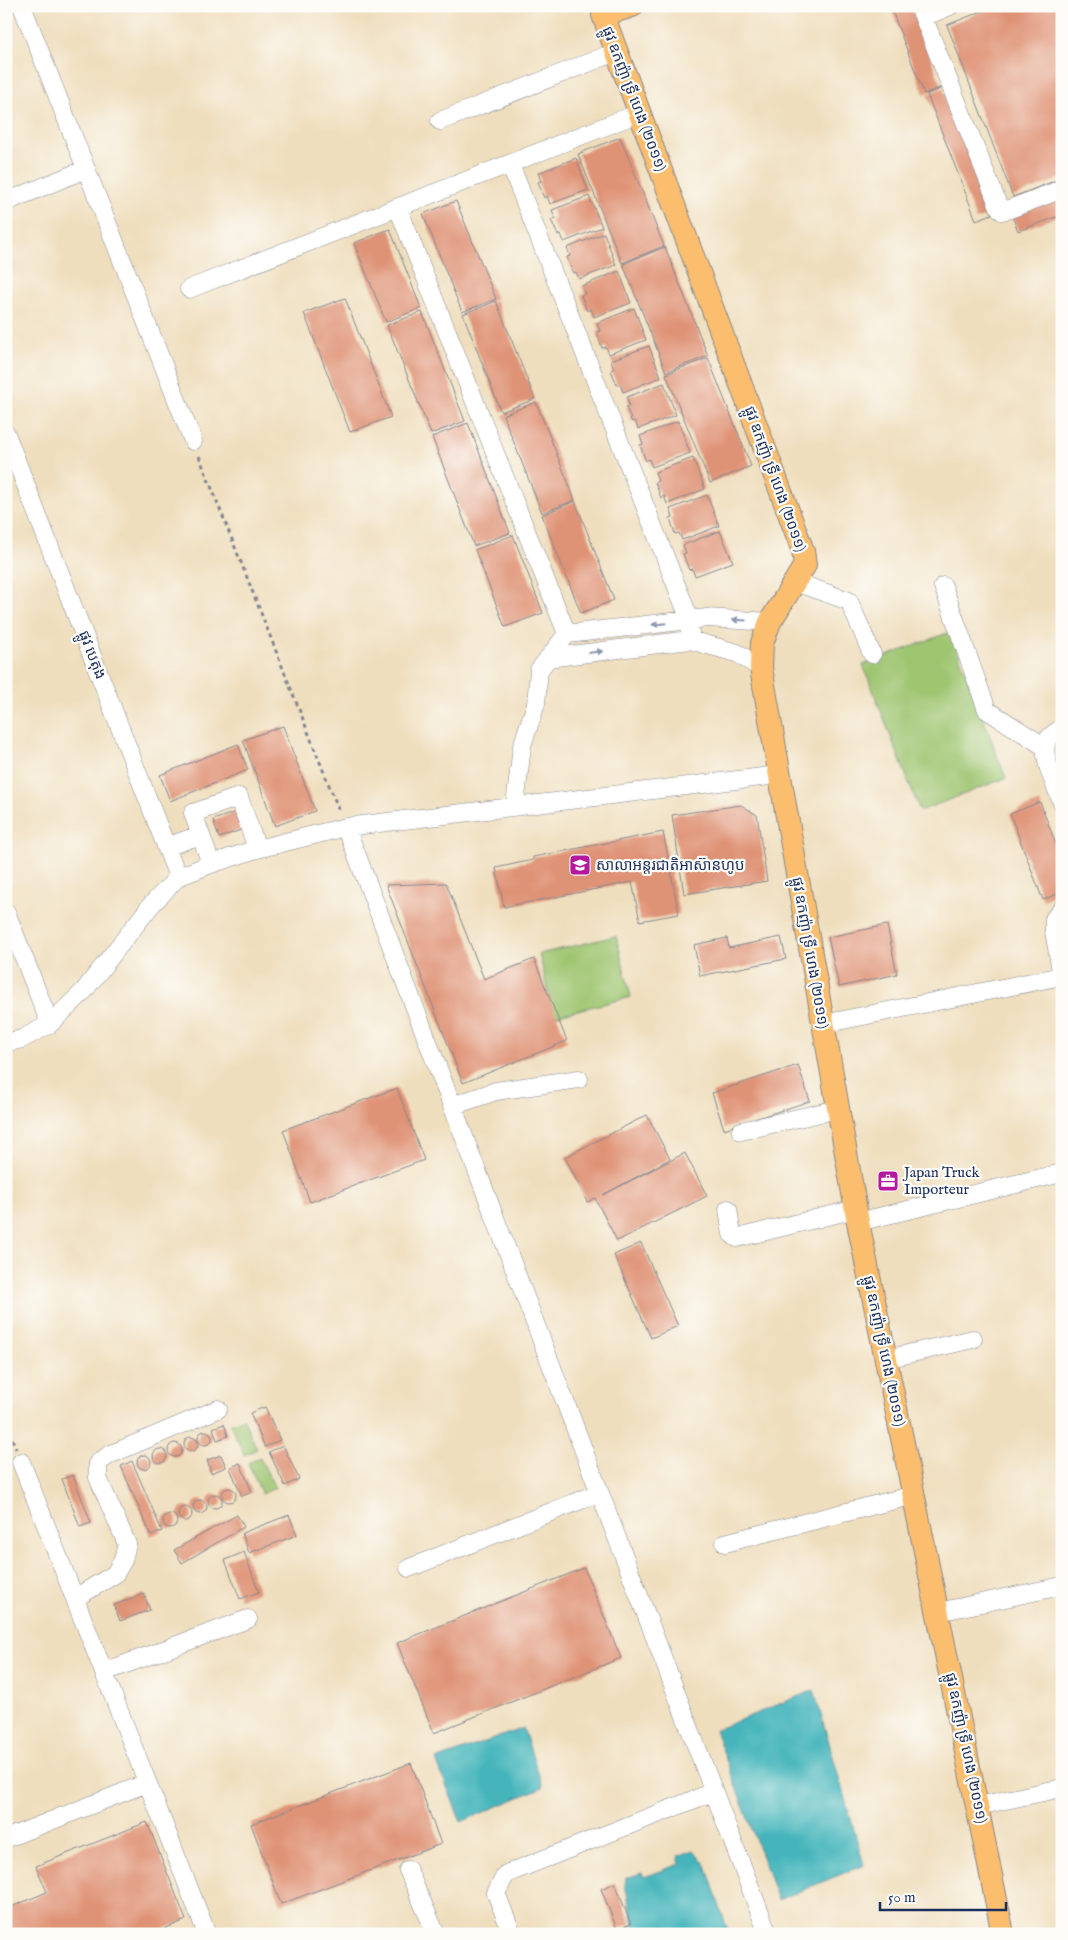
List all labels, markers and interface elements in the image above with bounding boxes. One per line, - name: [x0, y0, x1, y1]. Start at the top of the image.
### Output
- street label: ផ្លូវ ឧកញ៉ា ទ្រី ហេង (២០១១): [594, 24, 670, 176]
- street label: ផ្លូវ ឧកញ៉ា ទ្រី ហេង (២០១១): [737, 404, 810, 556]
- one-way arrow: [730, 615, 746, 623]
- one-way arrow: [650, 620, 666, 628]
- street label: ផ្លូវ បេតុង: [71, 628, 110, 683]
- one-way arrow: [589, 648, 605, 656]
- school or university icon: សាលាអន្ដរជាតិអាស៊ានហូប: [568, 853, 592, 877]
- place label: សាលាអន្ដរជាតិអាស៊ានហូប: [596, 856, 744, 875]
- street label: ផ្លូវ ឧកញ៉ា ទ្រី ហេង (២០១១): [784, 876, 833, 1031]
- place label: Japan Truck Importeur: [902, 1163, 981, 1199]
- office icon: Japan Truck Importeur: [876, 1169, 900, 1193]
- street label: ផ្លូវ ឧកញ៉ា ទ្រី ហេង (២០១១): [855, 1274, 909, 1429]
- street label: ផ្លូវ ឧកញ៉ា ទ្រី ហេង (២០១១): [937, 1671, 991, 1826]
- scale bar: [880, 1880, 1007, 1912]
- text: 50 m: [888, 1888, 916, 1907]

